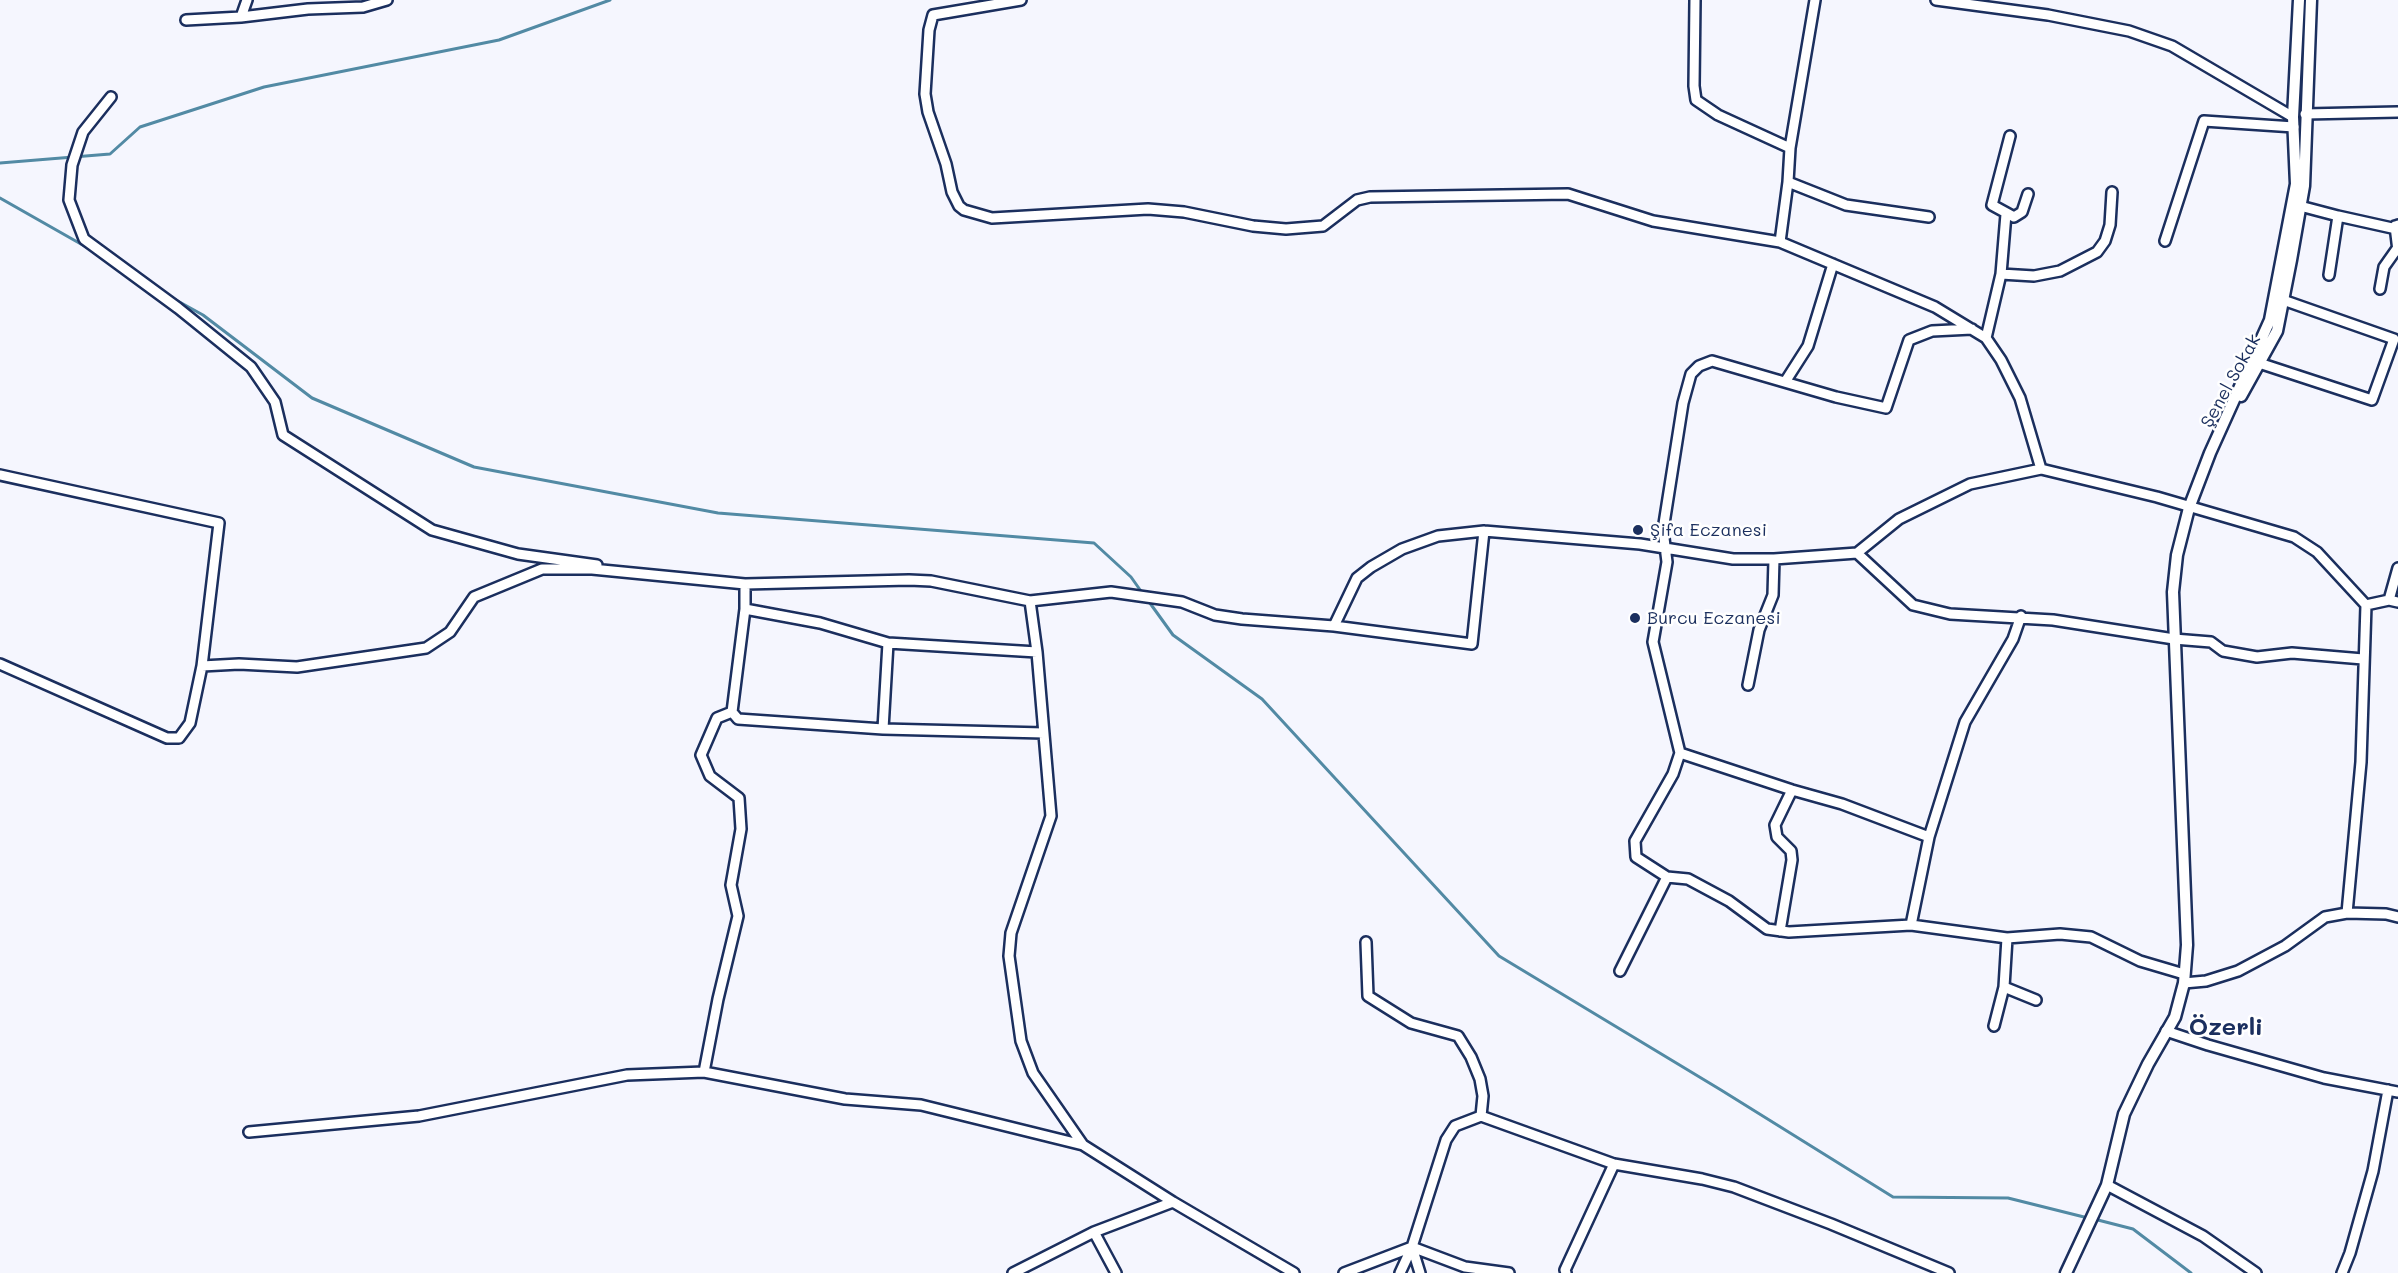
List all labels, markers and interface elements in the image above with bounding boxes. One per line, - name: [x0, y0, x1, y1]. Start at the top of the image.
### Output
- street label: Şenel Sokak: [2196, 330, 2266, 432]
- place label: Şifa Eczanesi: [1650, 519, 1767, 541]
- marker: Şifa Eczanesi: [1631, 523, 1645, 537]
- place label: Burcu Eczanesi: [1647, 607, 1781, 629]
- marker: Burcu Eczanesi: [1628, 611, 1642, 625]
- district label: Özerli: [2189, 1014, 2263, 1042]

